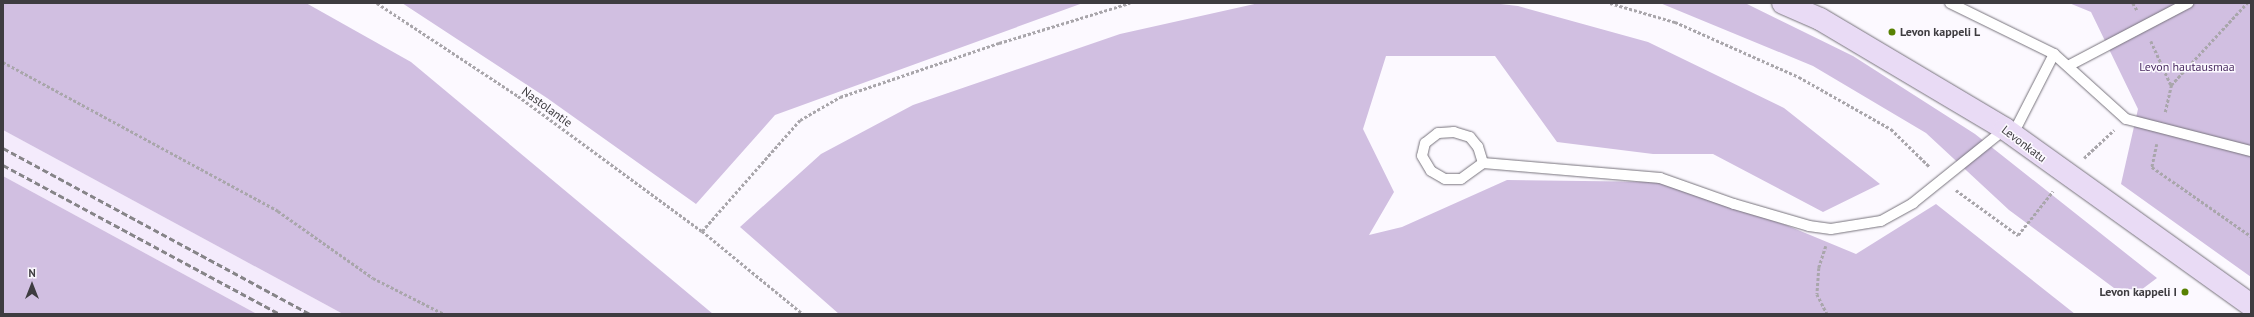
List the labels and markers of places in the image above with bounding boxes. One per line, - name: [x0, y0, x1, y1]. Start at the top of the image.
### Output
- place label: Levon kappeli L: [1900, 25, 1980, 39]
- marker: Levon kappeli L: [1887, 27, 1897, 37]
- place label: Levon kappeli I: [2100, 285, 2177, 299]
- marker: Levon kappeli I: [2180, 287, 2190, 297]

